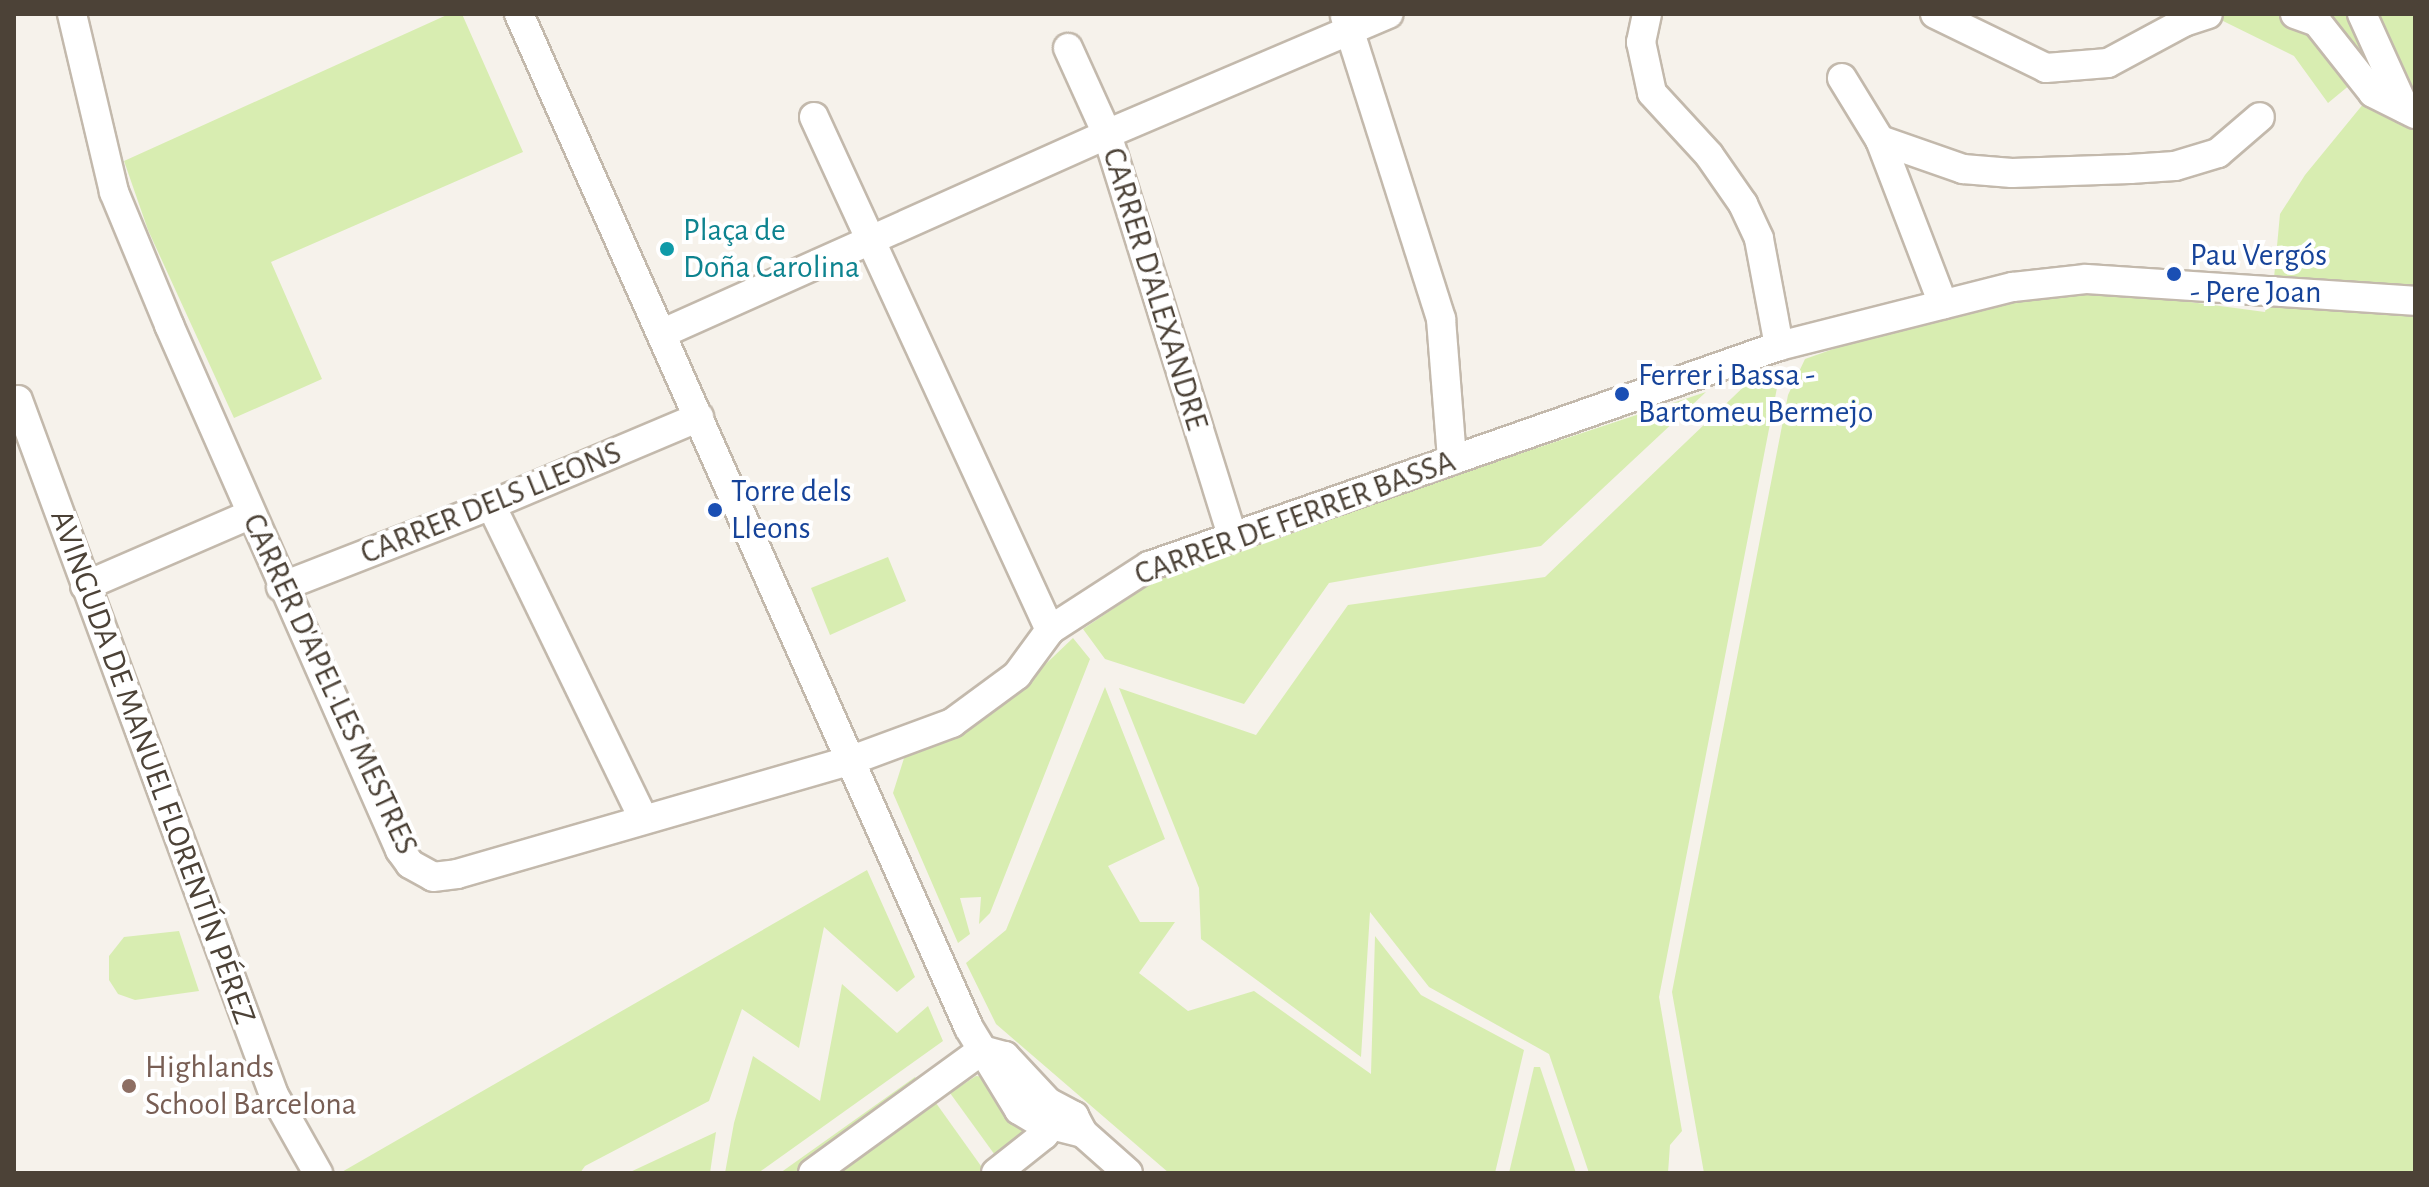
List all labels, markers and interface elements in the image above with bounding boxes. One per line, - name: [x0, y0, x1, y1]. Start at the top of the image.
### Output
- street label: CARRER D'ALEXANDRE: [1094, 143, 1216, 435]
- place label: Plaça de Doña Carolina: [683, 212, 860, 287]
- place label: Pau Vergós - Pere Joan: [2190, 237, 2327, 312]
- marker: Plaça de Doña Carolina: [658, 240, 676, 258]
- marker: Pau Vergós - Pere Joan: [2165, 265, 2183, 283]
- place label: Ferrer i Bassa - Bartomeu Bermejo: [1638, 357, 1874, 432]
- marker: Ferrer i Bassa - Bartomeu Bermejo: [1613, 385, 1631, 403]
- street label: CARRER DELS LLEONS: [355, 433, 627, 573]
- street label: CARRER DE FERRER BASSA: [1130, 442, 1460, 594]
- place label: Torre dels Lleons: [731, 473, 852, 548]
- marker: Torre dels Lleons: [706, 501, 724, 519]
- street label: AVINGUDA DE MANUEL FLORENTÍN PÉREZ: [42, 505, 264, 1029]
- street label: CARRER D'APEL·LES MESTRES: [234, 508, 426, 860]
- place label: Highlands School Barcelona: [145, 1049, 357, 1124]
- marker: Highlands School Barcelona: [120, 1077, 138, 1095]

